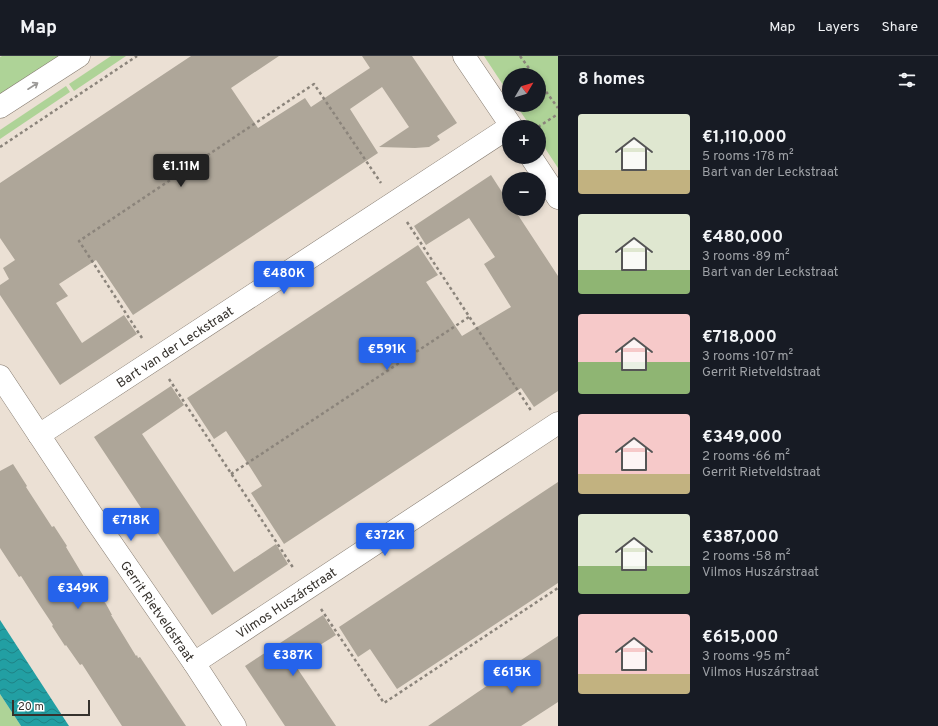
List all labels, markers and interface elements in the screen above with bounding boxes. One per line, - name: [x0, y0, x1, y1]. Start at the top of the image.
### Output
- text: Map: [20, 16, 57, 40]
- text: Map: [769, 19, 795, 36]
- text: Layers: [817, 19, 859, 36]
- text: Share: [881, 19, 918, 36]
- north arrow: [502, 68, 546, 112]
- map controls: [502, 68, 546, 216]
- text: 8 homes: [578, 69, 645, 91]
- icon: filters: [896, 69, 918, 91]
- one-way arrow: [27, 82, 38, 90]
- button: +: [502, 120, 546, 164]
- text: €1,110,000: [702, 127, 787, 149]
- icon: home: [610, 130, 658, 178]
- text: 5 rooms · 178 m²: [702, 149, 794, 165]
- pin: €1.11M: [148, 154, 214, 188]
- text: €1.11M: [162, 159, 200, 175]
- text: Bart van der Leckstraat: [702, 165, 838, 181]
- button: −: [502, 172, 546, 216]
- text: €480,000: [702, 227, 783, 249]
- icon: home: [610, 230, 658, 278]
- text: 3 rooms · 89 m²: [702, 249, 790, 265]
- pin: €480K: [256, 261, 312, 295]
- text: Bart van der Leckstraat: [702, 265, 838, 281]
- text: €480K: [263, 266, 305, 282]
- street label: Bart van der Leckstraat: [114, 304, 237, 392]
- text: €718,000: [702, 327, 777, 349]
- icon: home: [610, 330, 658, 378]
- pin: €591K: [359, 337, 415, 371]
- text: €591K: [368, 342, 406, 358]
- text: 3 rooms · 107 m²: [702, 349, 793, 365]
- text: Gerrit Rietveldstraat: [702, 365, 821, 381]
- text: €349,000: [702, 427, 782, 449]
- icon: home: [610, 430, 658, 478]
- text: 2 rooms · 66 m²: [702, 449, 790, 465]
- text: Gerrit Rietveldstraat: [702, 465, 821, 481]
- pin: €718K: [103, 508, 159, 542]
- text: €718K: [112, 513, 150, 529]
- pin: €372K: [357, 523, 413, 557]
- text: €387,000: [702, 527, 779, 549]
- text: €372K: [365, 528, 405, 544]
- icon: home: [610, 530, 658, 578]
- text: 2 rooms · 58 m²: [702, 549, 790, 565]
- street label: Gerrit Rietveldstraat: [116, 558, 197, 665]
- street label: Vilmos Huszárstraat: [234, 565, 340, 643]
- text: Vilmos Huszárstraat: [702, 565, 819, 581]
- pin: €349K: [50, 576, 106, 610]
- text: €349K: [57, 581, 99, 597]
- text: €615,000: [702, 627, 778, 649]
- icon: home: [610, 630, 658, 678]
- pin: €387K: [265, 643, 321, 677]
- text: €387K: [273, 648, 313, 664]
- text: 3 rooms · 95 m²: [702, 649, 790, 665]
- pin: €615K: [484, 660, 540, 694]
- text: €615K: [493, 665, 531, 681]
- text: Vilmos Huszárstraat: [702, 665, 819, 681]
- scale bar: [12, 698, 90, 717]
- text: 20 m: [18, 700, 44, 714]

